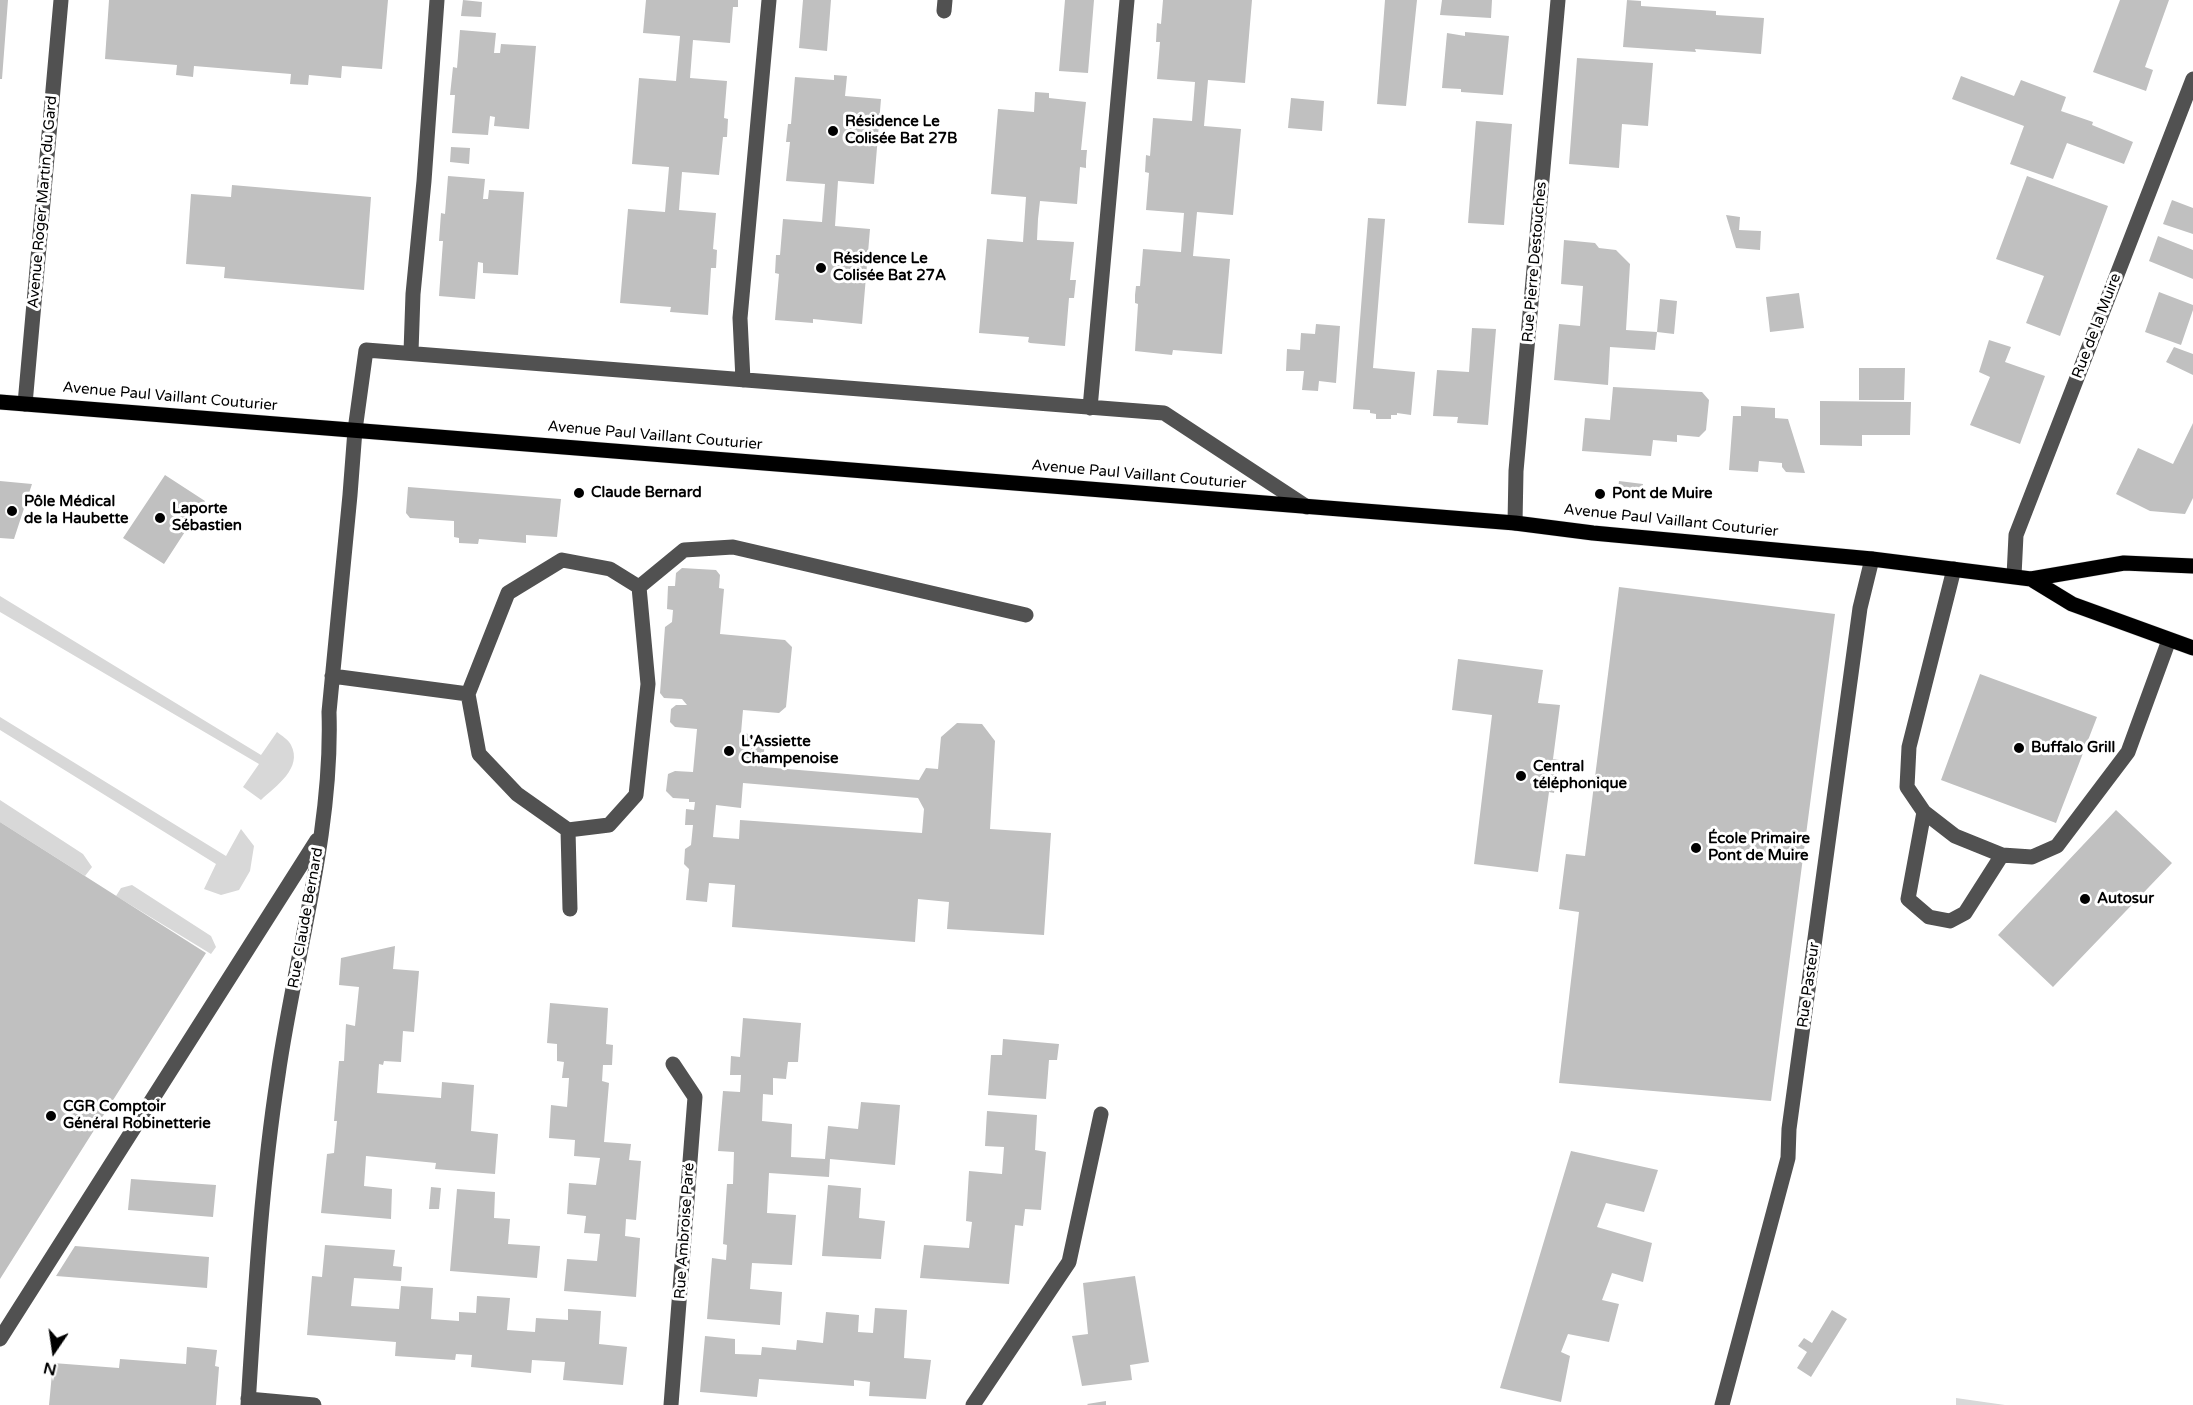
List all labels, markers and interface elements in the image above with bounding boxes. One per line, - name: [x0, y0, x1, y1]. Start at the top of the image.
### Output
- street label: Avenue Roger Martin du Gard: [25, 95, 61, 309]
- place label: Résidence Le Colisée Bat 27B: [845, 113, 957, 148]
- marker: Résidence Le Colisée Bat 27B: [826, 124, 840, 138]
- street label: Rue Pierre Destouches: [1519, 181, 1551, 343]
- place label: Résidence Le Colisée Bat 27A: [833, 250, 946, 285]
- marker: Résidence Le Colisée Bat 27A: [814, 261, 828, 275]
- street label: Rue de la Muire: [2069, 271, 2125, 381]
- street label: Avenue Paul Vaillant Couturier: [62, 379, 278, 415]
- street label: Avenue Paul Vaillant Couturier: [547, 418, 763, 454]
- street label: Avenue Paul Vaillant Couturier: [1031, 457, 1247, 493]
- place label: Claude Bernard: [591, 484, 702, 502]
- place label: Pont de Muire: [1612, 485, 1713, 503]
- marker: Claude Bernard: [572, 486, 586, 500]
- marker: Pont de Muire: [1593, 487, 1607, 501]
- place label: Pôle Médical de la Haubette: [24, 493, 129, 528]
- place label: Laporte Sébastien: [172, 500, 242, 535]
- street label: Avenue Paul Vaillant Couturier: [1563, 501, 1779, 541]
- marker: Pôle Médical de la Haubette: [5, 504, 19, 518]
- marker: Laporte Sébastien: [153, 511, 167, 525]
- place label: L'Assiette Champenoise: [741, 733, 838, 768]
- place label: Buffalo Grill: [2031, 739, 2115, 757]
- marker: Buffalo Grill: [2012, 741, 2026, 755]
- marker: L'Assiette Champenoise: [722, 744, 736, 758]
- place label: Central téléphonique: [1533, 758, 1627, 793]
- marker: Central téléphonique: [1514, 769, 1528, 783]
- place label: École Primaire Pont de Muire: [1708, 830, 1810, 865]
- marker: École Primaire Pont de Muire: [1689, 841, 1703, 855]
- street label: Rue Claude Bernard: [285, 846, 327, 990]
- place label: Autosur: [2097, 890, 2154, 908]
- marker: Autosur: [2078, 892, 2092, 906]
- street label: Rue Pasteur: [1794, 941, 1824, 1029]
- place label: CGR Comptoir Général Robinetterie: [63, 1098, 211, 1133]
- marker: CGR Comptoir Général Robinetterie: [44, 1109, 58, 1123]
- street label: Rue Ambroise Paré: [671, 1162, 699, 1300]
- north arrow: [24, 1321, 84, 1381]
- text: N: [41, 1357, 58, 1380]

